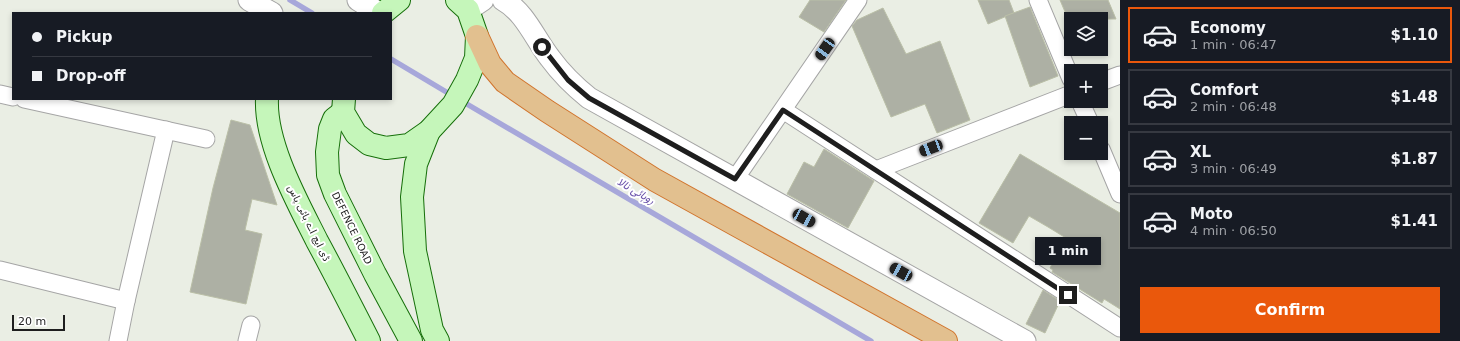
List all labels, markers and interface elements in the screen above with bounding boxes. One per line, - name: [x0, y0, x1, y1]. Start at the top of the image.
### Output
- map controls: [1064, 12, 1108, 160]
- button: layers: [1064, 12, 1108, 56]
- icon: car: [1142, 17, 1178, 53]
- text: Economy: [1190, 19, 1266, 37]
- text: $1.10: [1391, 26, 1438, 44]
- text: Pickup: [56, 28, 112, 46]
- car: [813, 36, 837, 62]
- text: 1 min · 06:47: [1190, 37, 1277, 52]
- route start: [533, 38, 551, 56]
- button: +: [1064, 64, 1108, 108]
- text: Drop-off: [56, 67, 126, 85]
- icon: car: [1142, 79, 1178, 115]
- text: Comfort: [1190, 81, 1258, 99]
- text: $1.48: [1391, 88, 1438, 106]
- text: 2 min · 06:48: [1190, 99, 1277, 114]
- button: −: [1064, 116, 1108, 160]
- car: [918, 138, 944, 158]
- icon: car: [1142, 141, 1178, 177]
- text: XL: [1190, 143, 1211, 161]
- text: $1.87: [1391, 150, 1438, 168]
- text: 3 min · 06:49: [1190, 161, 1277, 176]
- water label: روہائی نالا: [615, 175, 657, 208]
- street label: ڈی ایچ اے بائی پاس: [285, 183, 332, 263]
- street label: DEFENCE ROAD: [330, 190, 374, 266]
- icon: car: [1142, 203, 1178, 239]
- text: Moto: [1190, 205, 1233, 223]
- car: [791, 207, 817, 229]
- text: $1.41: [1391, 212, 1438, 230]
- text: 4 min · 06:50: [1190, 223, 1277, 238]
- callout: 1 min: [1035, 237, 1101, 265]
- text: 1 min: [1048, 243, 1088, 258]
- car: [888, 261, 914, 283]
- route end: [1059, 286, 1077, 304]
- button: Confirm: [1140, 287, 1440, 333]
- scale bar: [12, 313, 65, 332]
- text: 20 m: [18, 315, 46, 328]

